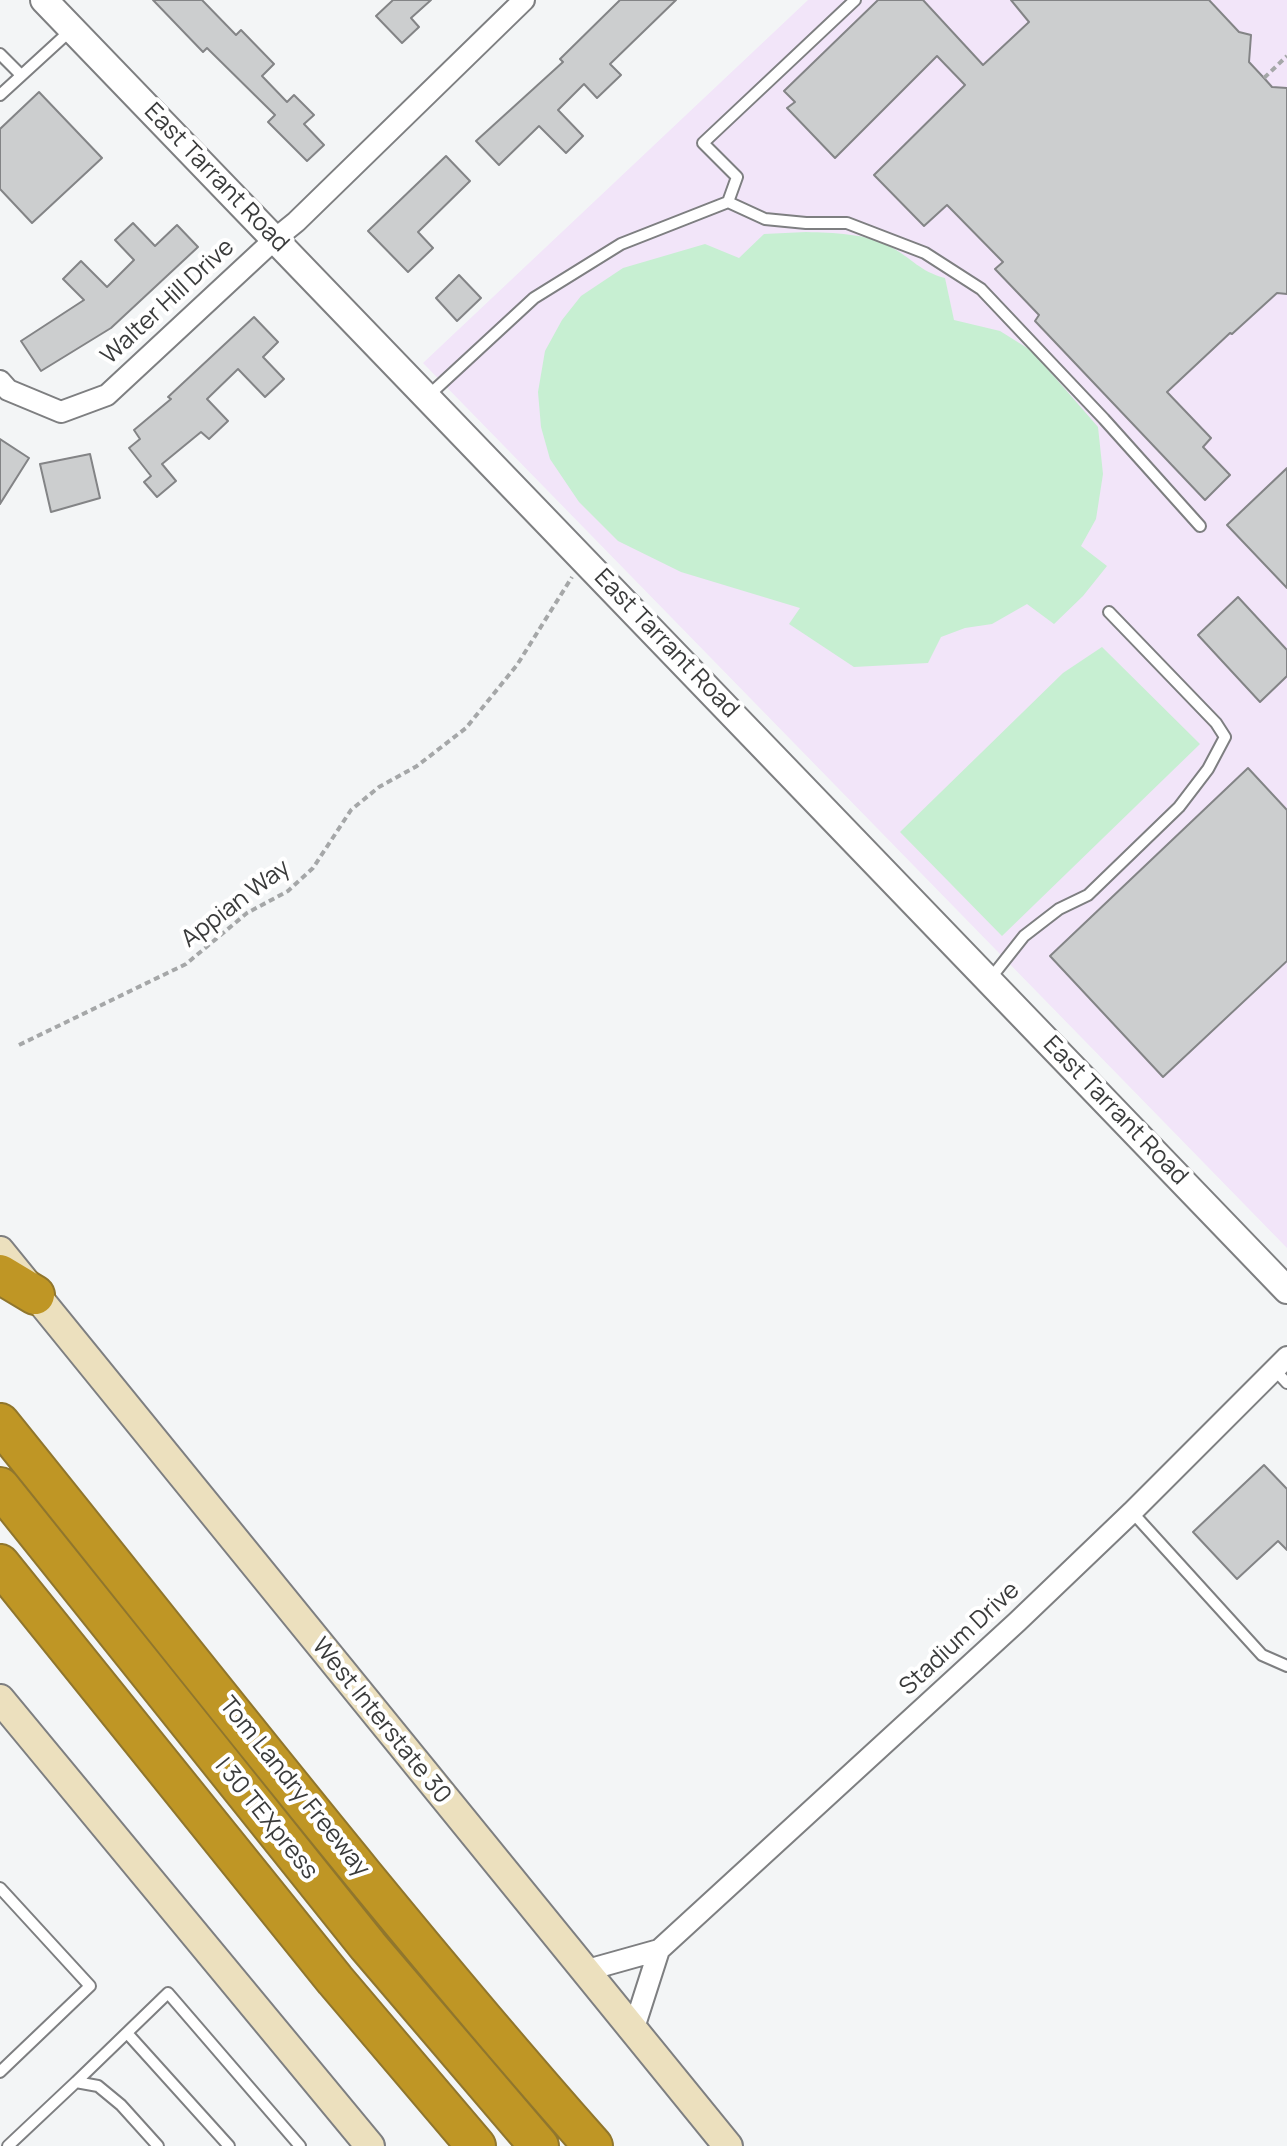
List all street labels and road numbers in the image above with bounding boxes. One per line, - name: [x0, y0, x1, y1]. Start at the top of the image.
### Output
- street label: East Tarrant Road: [138, 98, 294, 258]
- street label: Walter Hill Drive: [96, 233, 240, 371]
- street label: East Tarrant Road: [588, 564, 744, 724]
- street label: Appian Way: [176, 854, 296, 954]
- street label: East Tarrant Road: [1037, 1031, 1193, 1191]
- street label: Stadium Drive: [894, 1576, 1026, 1702]
- street label: West Interstate 30: [305, 1632, 457, 1810]
- street label: Tom Landry Freeway: [213, 1691, 375, 1883]
- street label: I 30 TEXpress: [208, 1753, 324, 1885]

